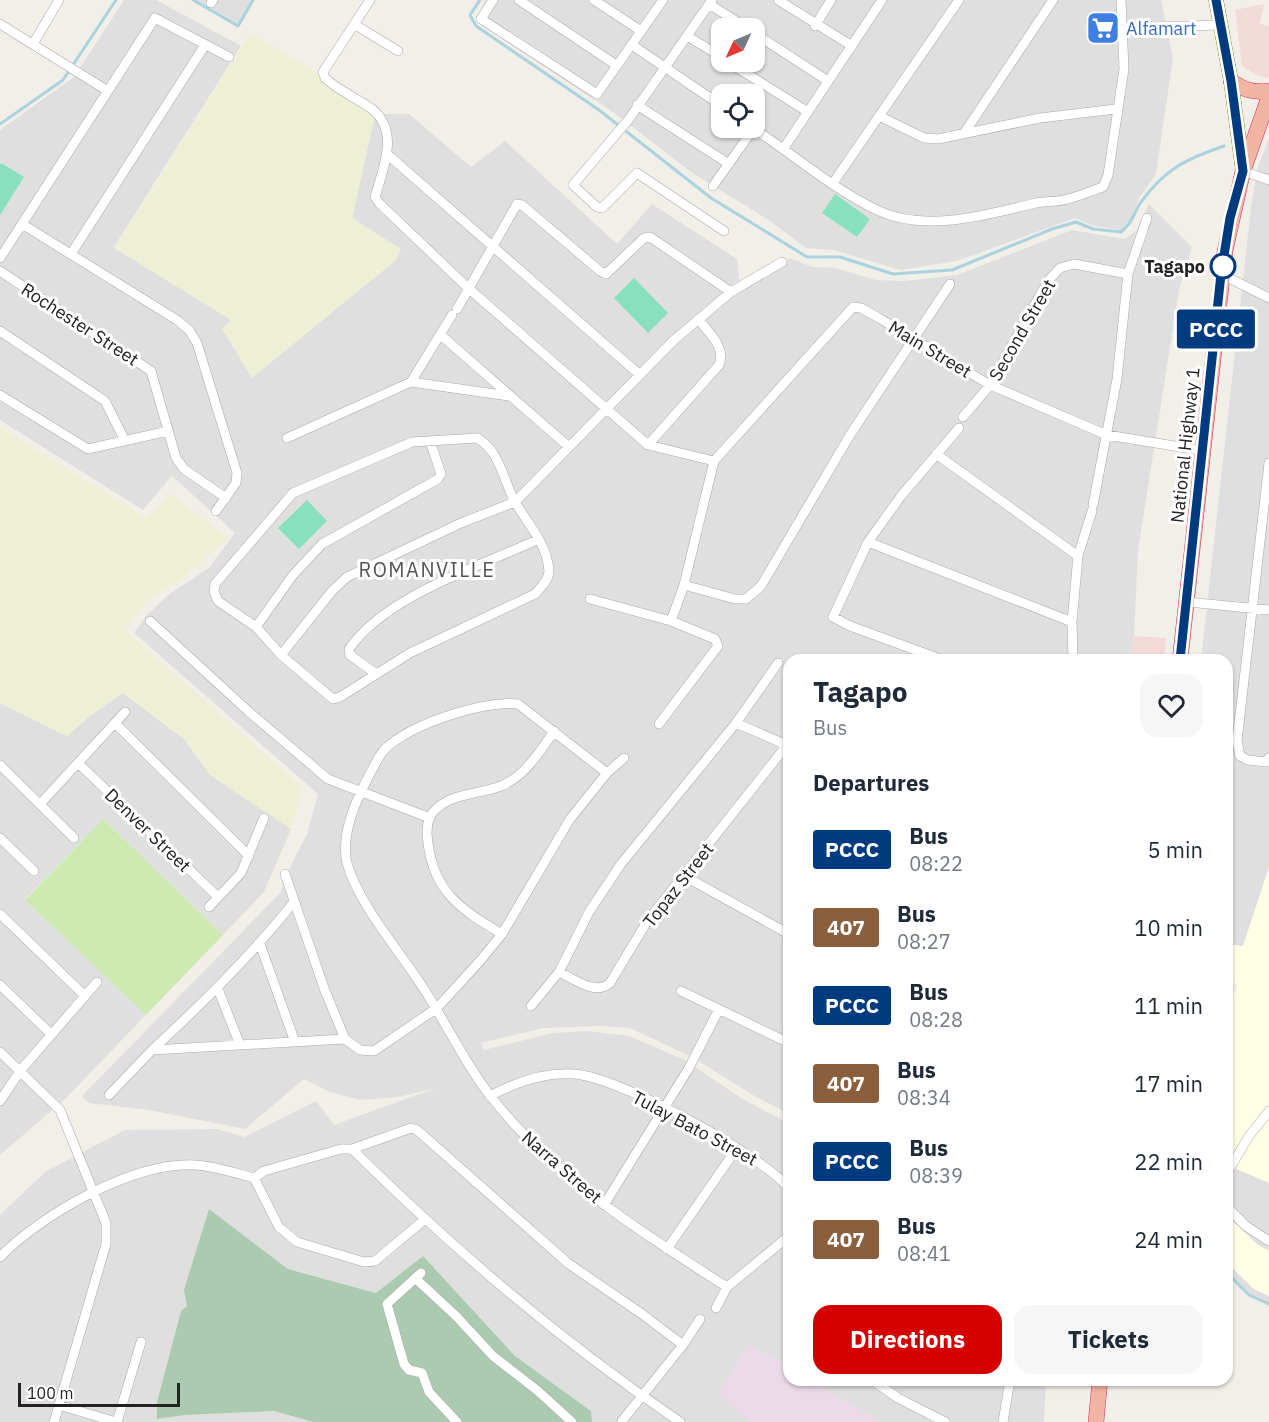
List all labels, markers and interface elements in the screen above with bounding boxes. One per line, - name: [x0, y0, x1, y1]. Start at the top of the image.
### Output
- supermarket icon: Alfamart: [1085, 10, 1121, 46]
- place label: Alfamart: [1126, 17, 1196, 40]
- north arrow: [711, 18, 765, 72]
- map controls: [711, 18, 765, 138]
- button: locate: [711, 84, 765, 138]
- marker: Tagapo: [1210, 253, 1236, 279]
- place label: Tagapo: [1144, 255, 1205, 278]
- street label: Second Street: [984, 275, 1060, 385]
- street label: Rochester Street: [17, 277, 143, 371]
- line badge: PCCC: [1174, 310, 1258, 348]
- street label: Main Street: [884, 315, 976, 383]
- text: PCCC: [1189, 315, 1243, 343]
- street label: National Highway 1: [1165, 366, 1205, 524]
- district label: ROMANVILLE: [359, 556, 495, 583]
- text: Tagapo: [813, 673, 907, 710]
- button: heart: [1140, 674, 1203, 737]
- text: Bus: [813, 714, 847, 741]
- text: Departures: [813, 768, 929, 797]
- street label: Denver Street: [100, 783, 196, 877]
- text: Bus: [909, 821, 948, 850]
- text: PCCC: [825, 835, 879, 863]
- text: 5 min: [1147, 835, 1203, 864]
- street label: Topaz Street: [638, 838, 718, 932]
- text: 08:22: [909, 850, 963, 877]
- text: Bus: [897, 899, 936, 928]
- text: 407: [827, 913, 865, 941]
- text: 10 min: [1134, 913, 1203, 942]
- text: 08:27: [897, 928, 951, 955]
- text: Bus: [909, 977, 948, 1006]
- text: PCCC: [825, 991, 879, 1019]
- text: 11 min: [1134, 991, 1203, 1020]
- text: 08:28: [909, 1006, 963, 1033]
- text: Bus: [897, 1055, 936, 1084]
- text: 407: [827, 1069, 865, 1097]
- text: 17 min: [1134, 1069, 1203, 1098]
- text: 08:34: [897, 1084, 951, 1111]
- street label: Tulay Bato Street: [628, 1085, 762, 1171]
- street label: Narra Street: [517, 1126, 607, 1208]
- text: Bus: [909, 1133, 948, 1162]
- text: PCCC: [825, 1147, 879, 1175]
- text: 22 min: [1134, 1147, 1203, 1176]
- text: 08:39: [909, 1162, 963, 1189]
- text: Bus: [897, 1211, 936, 1240]
- text: 407: [827, 1225, 865, 1253]
- text: 24 min: [1134, 1225, 1203, 1254]
- text: 08:41: [897, 1240, 951, 1267]
- button: Directions: [813, 1305, 1002, 1374]
- button: Tickets: [1014, 1305, 1203, 1374]
- scale bar: [18, 1380, 180, 1408]
- text: 100 m: [27, 1383, 74, 1403]

